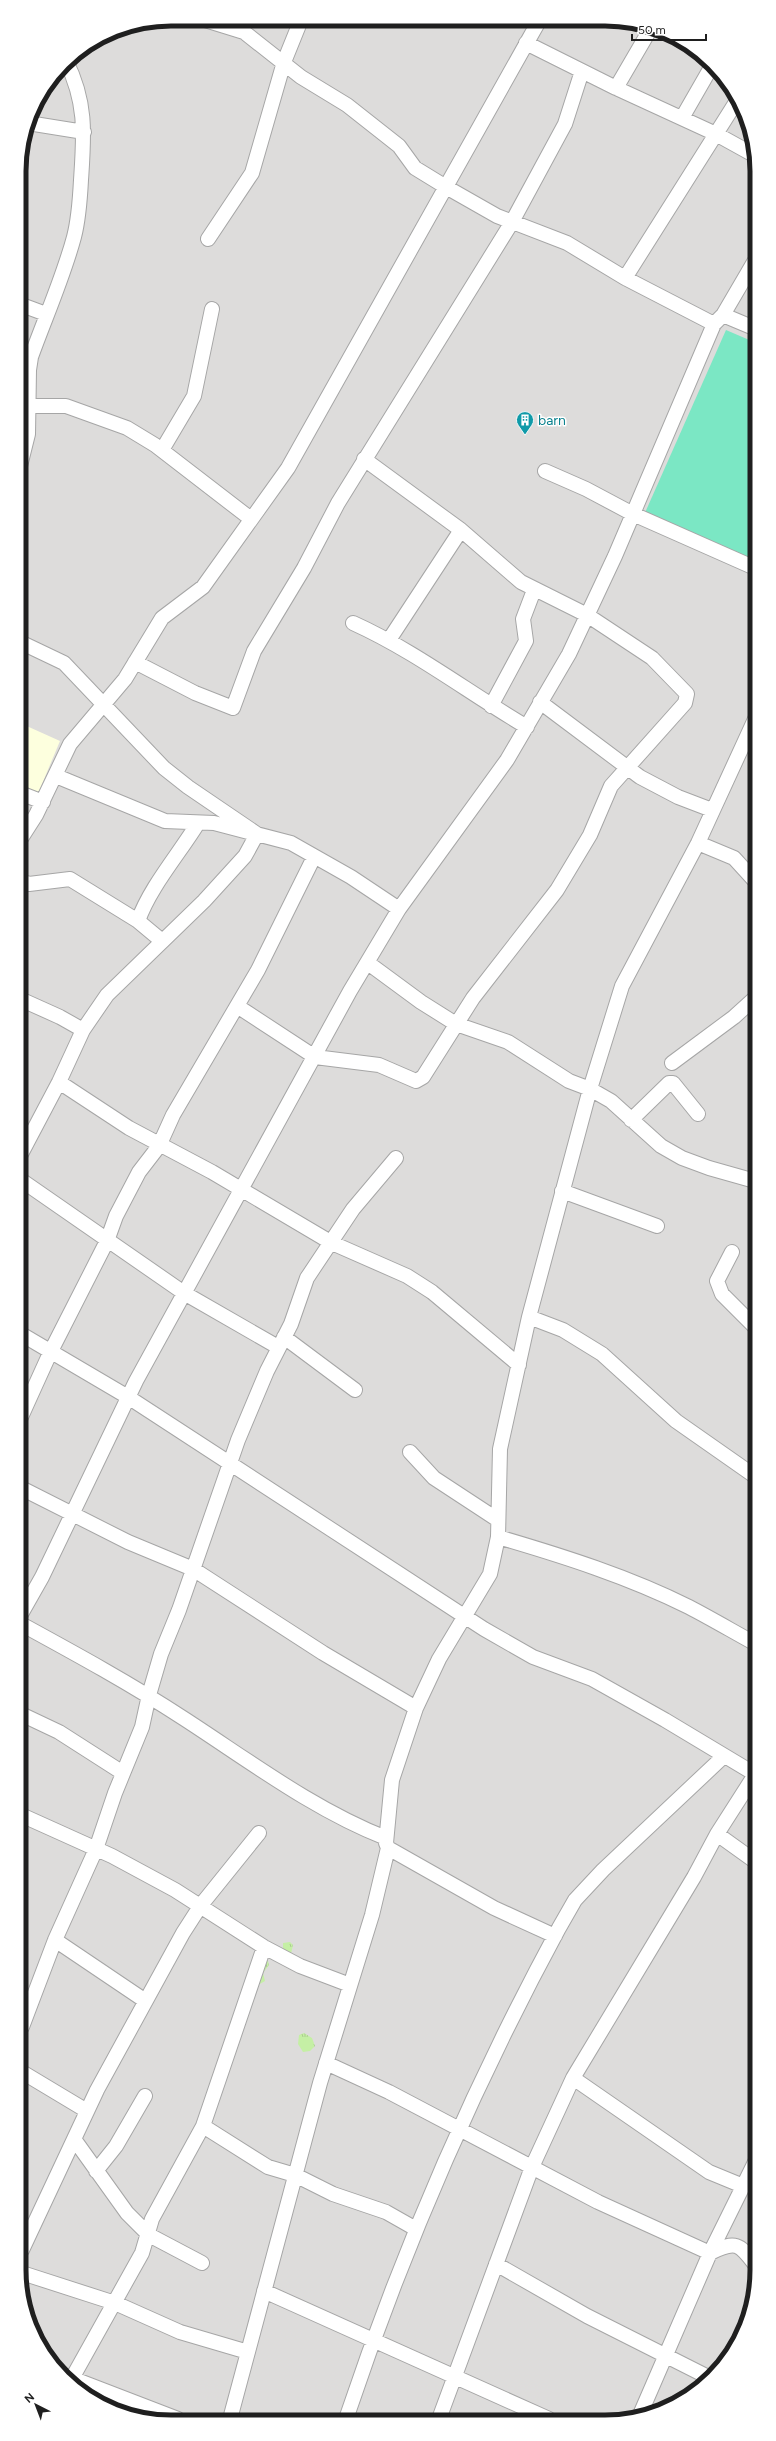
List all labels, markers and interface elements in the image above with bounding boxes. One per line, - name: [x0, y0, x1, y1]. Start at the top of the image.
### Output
- scale bar: [632, 16, 706, 42]
- text: 50 m: [638, 23, 666, 37]
- building icon: barn: [515, 410, 535, 435]
- place label: barn: [538, 412, 566, 429]
- north arrow: [16, 2385, 56, 2425]
- text: N: [22, 2390, 37, 2406]

